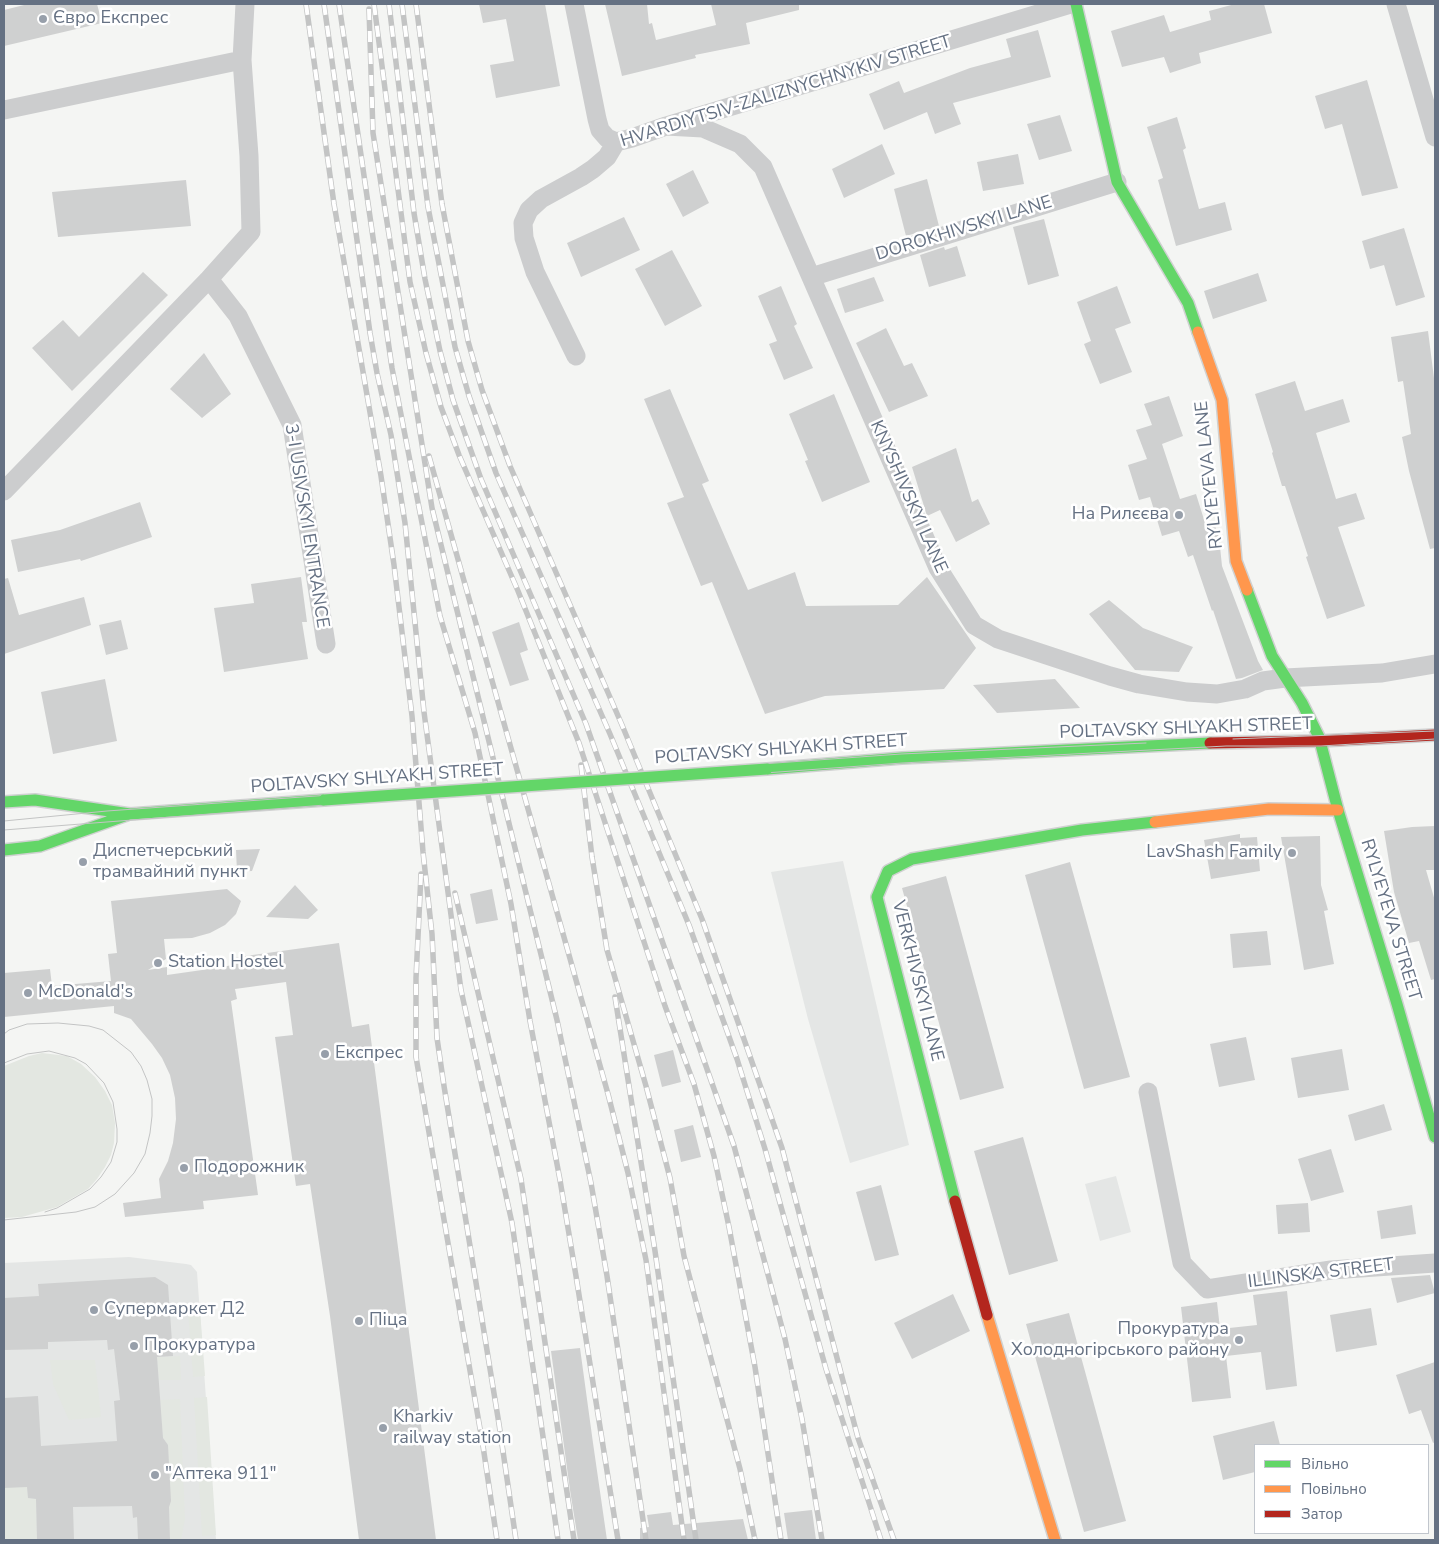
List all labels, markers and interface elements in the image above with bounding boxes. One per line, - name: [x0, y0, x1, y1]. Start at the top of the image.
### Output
- place label: Євро Експрес: [53, 8, 168, 30]
- marker: Євро Експрес: [37, 13, 49, 25]
- street label: HVARDIYTSIV-ZALIZNYCHNYKIV STREET: [618, 31, 954, 153]
- street label: DOROKHIVSKYI LANE: [873, 192, 1055, 266]
- street label: RYLYEYEVA LANE: [1191, 400, 1229, 550]
- street label: KNYSHIVSKYI LANE: [865, 417, 951, 577]
- street label: 3-I USIVSKYI ENTRANCE: [279, 422, 333, 630]
- place label: На Рилєєва: [1072, 504, 1169, 526]
- marker: На Рилєєва: [1173, 509, 1185, 521]
- street label: POLTAVSKY SHLYAKH STREET: [1059, 714, 1313, 744]
- street label: POLTAVSKY SHLYAKH STREET: [654, 730, 908, 770]
- street label: POLTAVSKY SHLYAKH STREET: [250, 759, 504, 799]
- street label: RYLYEYEVA STREET: [1355, 837, 1425, 1003]
- place label: Диспетчерський трамвайний пункт: [93, 841, 247, 884]
- place label: LavShash Family: [1146, 842, 1282, 864]
- marker: LavShash Family: [1286, 847, 1298, 859]
- marker: Диспетчерський трамвайний пункт: [77, 856, 89, 868]
- street label: VERKHIVSKYI LANE: [887, 898, 947, 1064]
- place label: Station Hostel: [168, 952, 284, 974]
- marker: Station Hostel: [152, 957, 164, 969]
- place label: McDonald's: [38, 982, 133, 1004]
- marker: McDonald's: [22, 987, 34, 999]
- place label: Експрес: [335, 1043, 403, 1065]
- marker: Експрес: [319, 1048, 331, 1060]
- place label: Подорожник: [194, 1157, 304, 1179]
- marker: Подорожник: [178, 1162, 190, 1174]
- street label: ILLINSKA STREET: [1247, 1254, 1395, 1294]
- place label: Супермаркет Д2: [104, 1299, 245, 1321]
- marker: Супермаркет Д2: [88, 1304, 100, 1316]
- place label: Піца: [369, 1310, 407, 1332]
- marker: Піца: [353, 1315, 365, 1327]
- place label: Прокуратура Холодногірського району: [1011, 1319, 1229, 1362]
- marker: Прокуратура Холодногірського району: [1233, 1334, 1245, 1346]
- place label: Прокуратура: [144, 1335, 256, 1357]
- marker: Прокуратура: [128, 1340, 140, 1352]
- place label: Kharkiv railway station: [393, 1407, 512, 1450]
- marker: Kharkiv railway station: [377, 1422, 389, 1434]
- legend: [1254, 1444, 1429, 1534]
- text: Вільно: [1301, 1454, 1349, 1474]
- place label: "Аптека 911": [165, 1464, 277, 1486]
- marker: "Аптека 911": [149, 1469, 161, 1481]
- text: Повільно: [1301, 1479, 1367, 1499]
- text: Затор: [1301, 1504, 1343, 1524]

